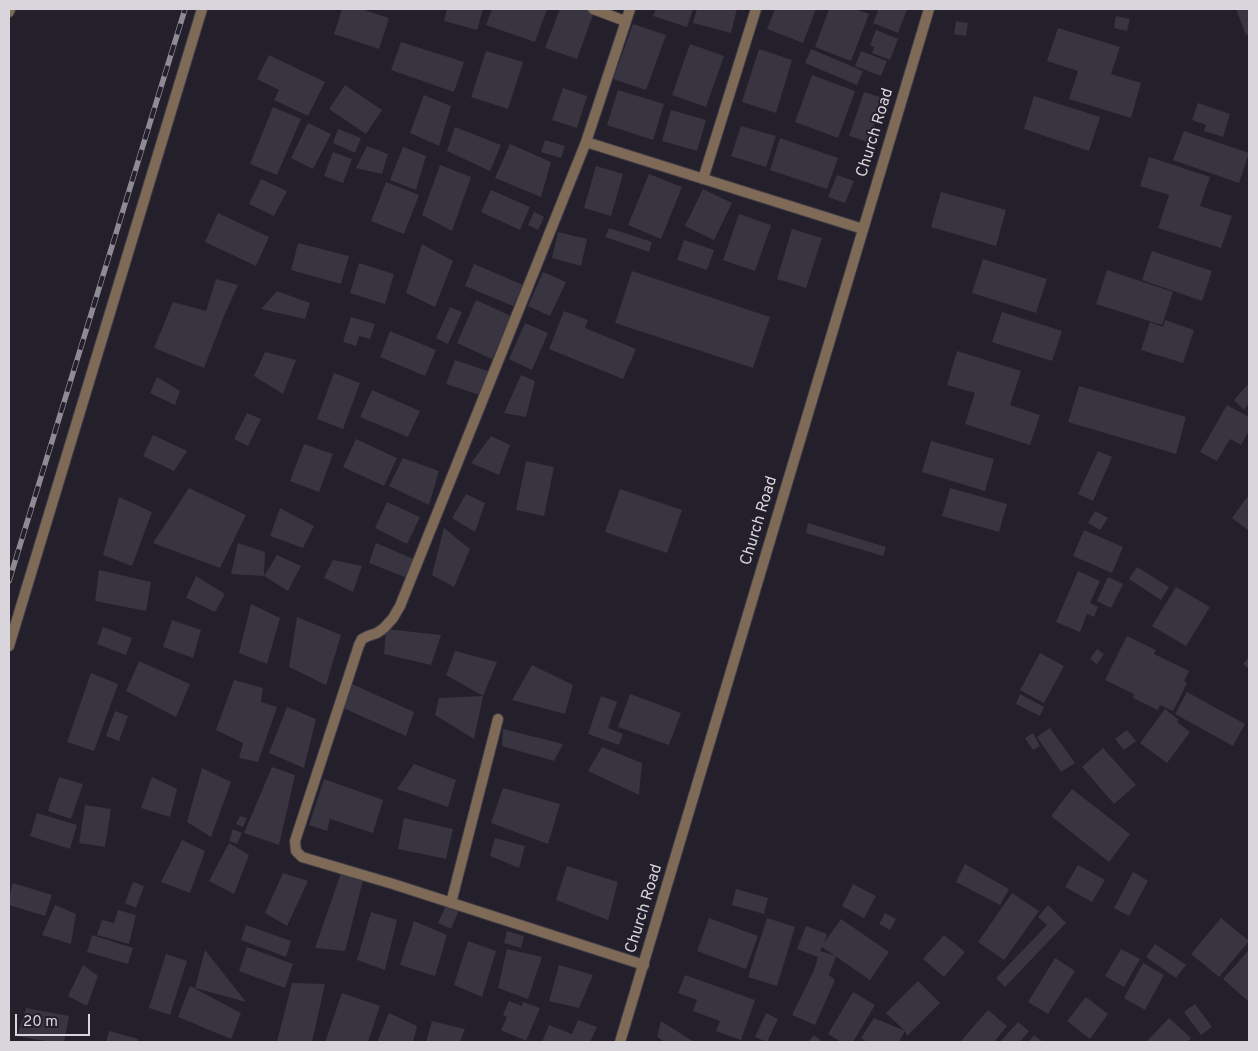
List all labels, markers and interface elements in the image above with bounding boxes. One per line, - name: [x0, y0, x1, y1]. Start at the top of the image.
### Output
- street label: Church Road: [853, 86, 899, 180]
- street label: Church Road: [737, 474, 783, 568]
- street label: Church Road: [622, 862, 668, 956]
- scale bar: [18, 1004, 92, 1036]
- text: 20 m: [23, 1013, 58, 1032]

